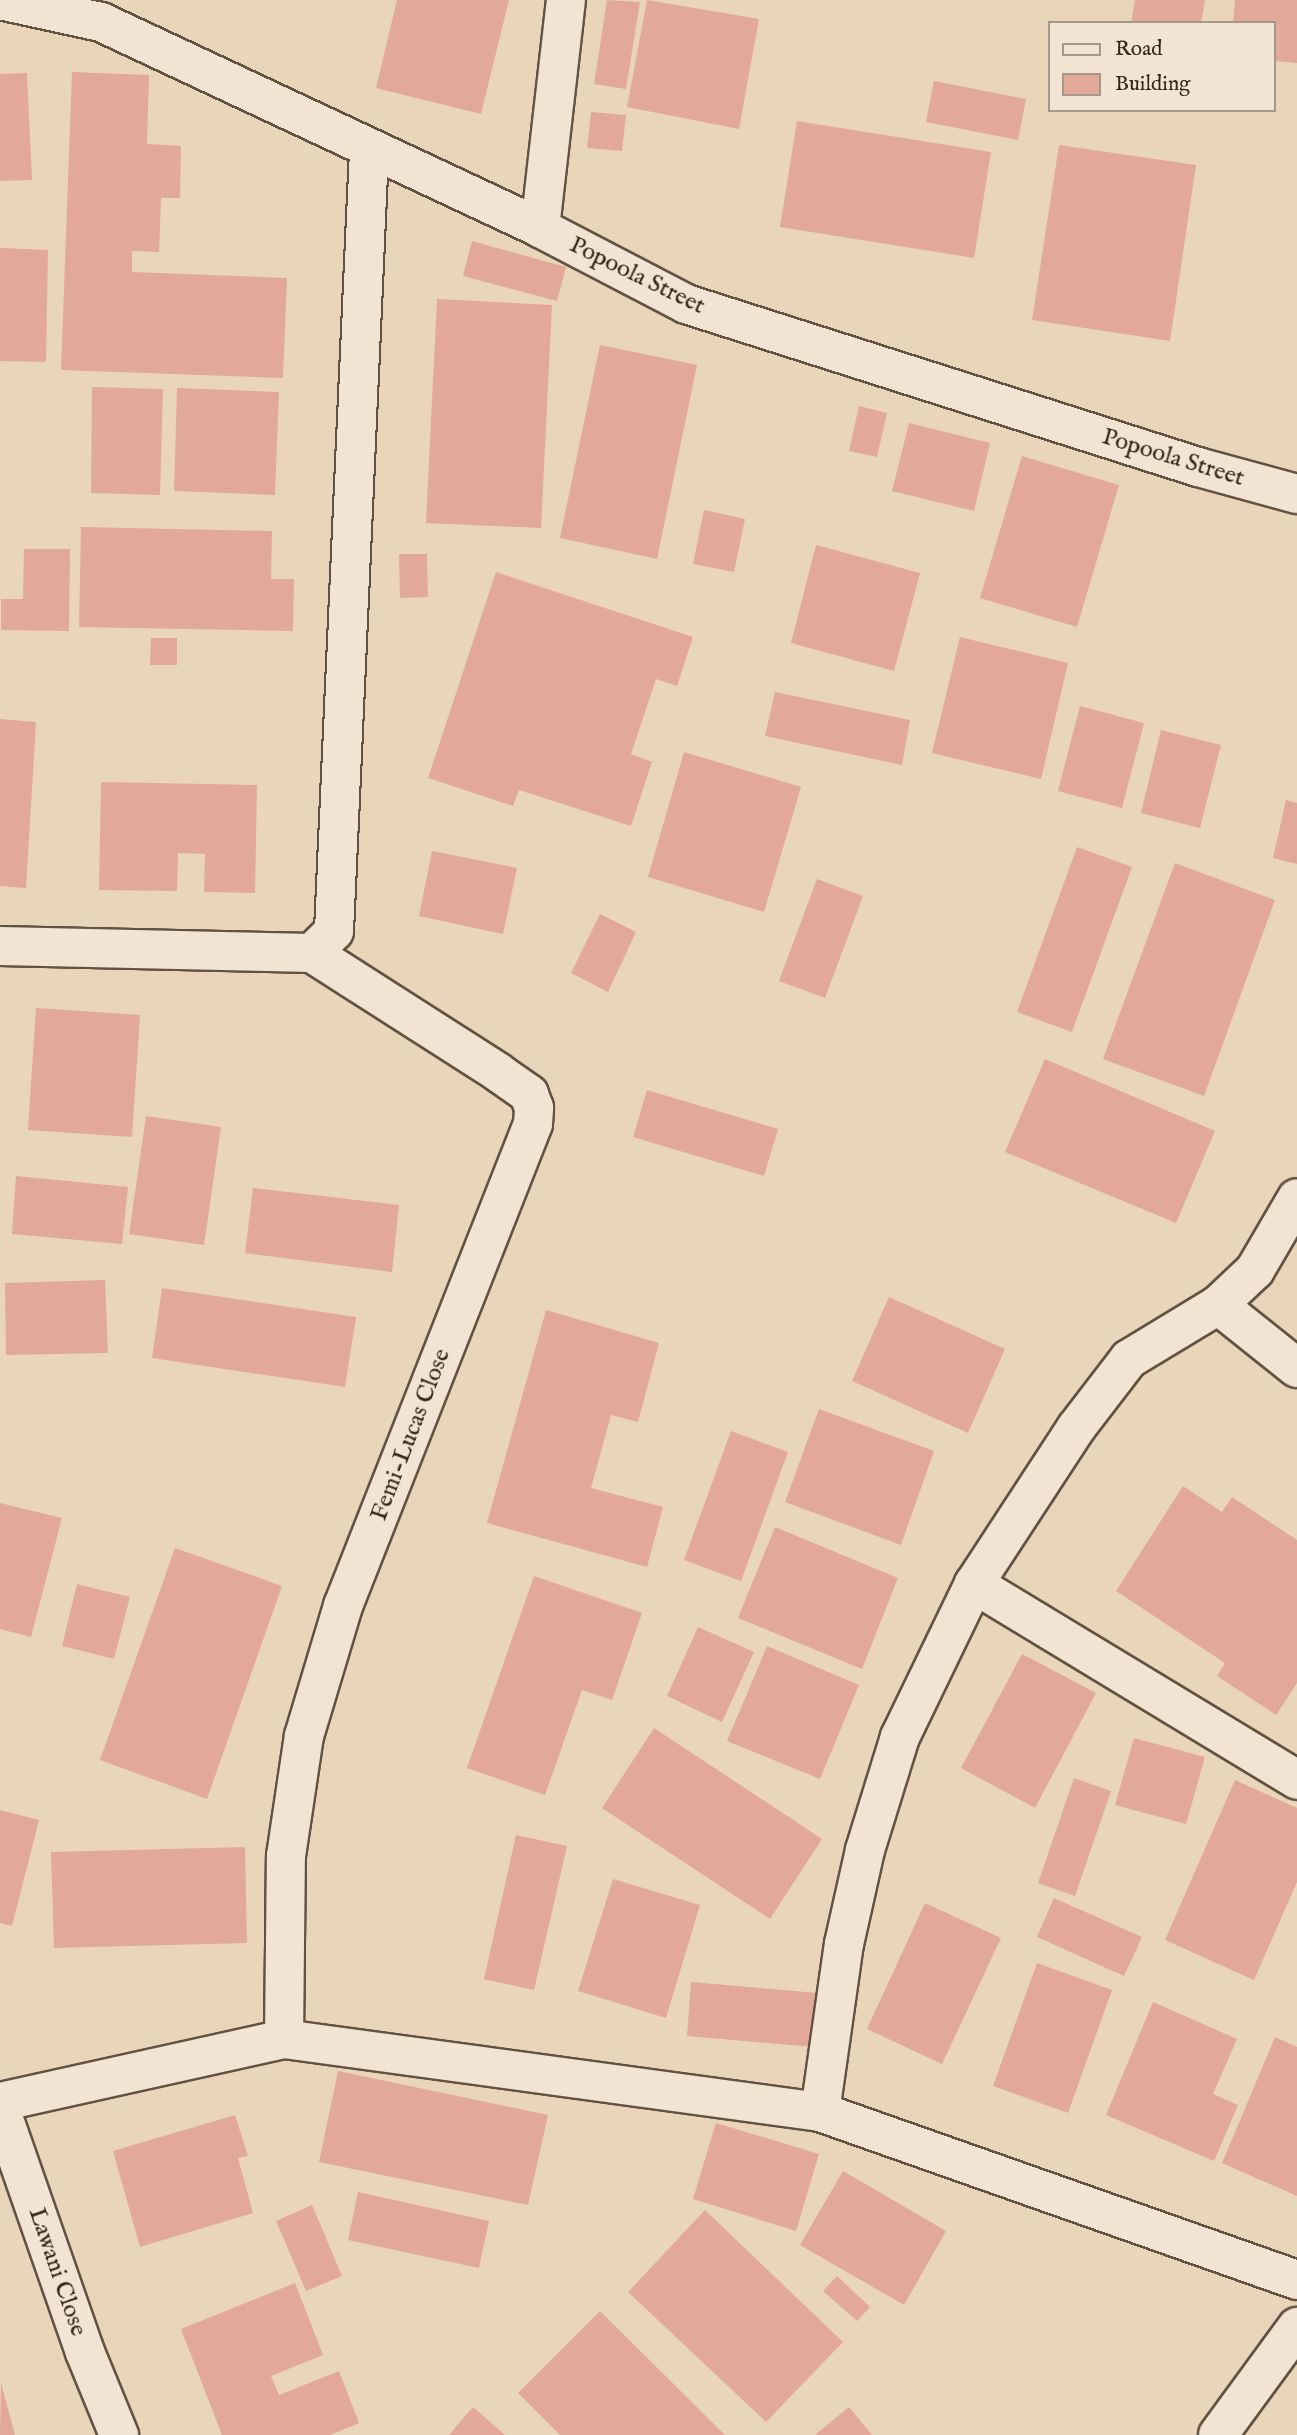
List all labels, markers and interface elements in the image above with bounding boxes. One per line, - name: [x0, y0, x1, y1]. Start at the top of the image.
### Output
- legend: [1048, 21, 1276, 112]
- text: Road: [1115, 36, 1162, 63]
- text: Building: [1115, 71, 1190, 98]
- street label: Popoola Street: [565, 231, 709, 321]
- street label: Popoola Street: [1099, 423, 1247, 493]
- street label: Femi-Lucas Close: [365, 1345, 457, 1525]
- street label: Lawani Close: [22, 2204, 92, 2340]

